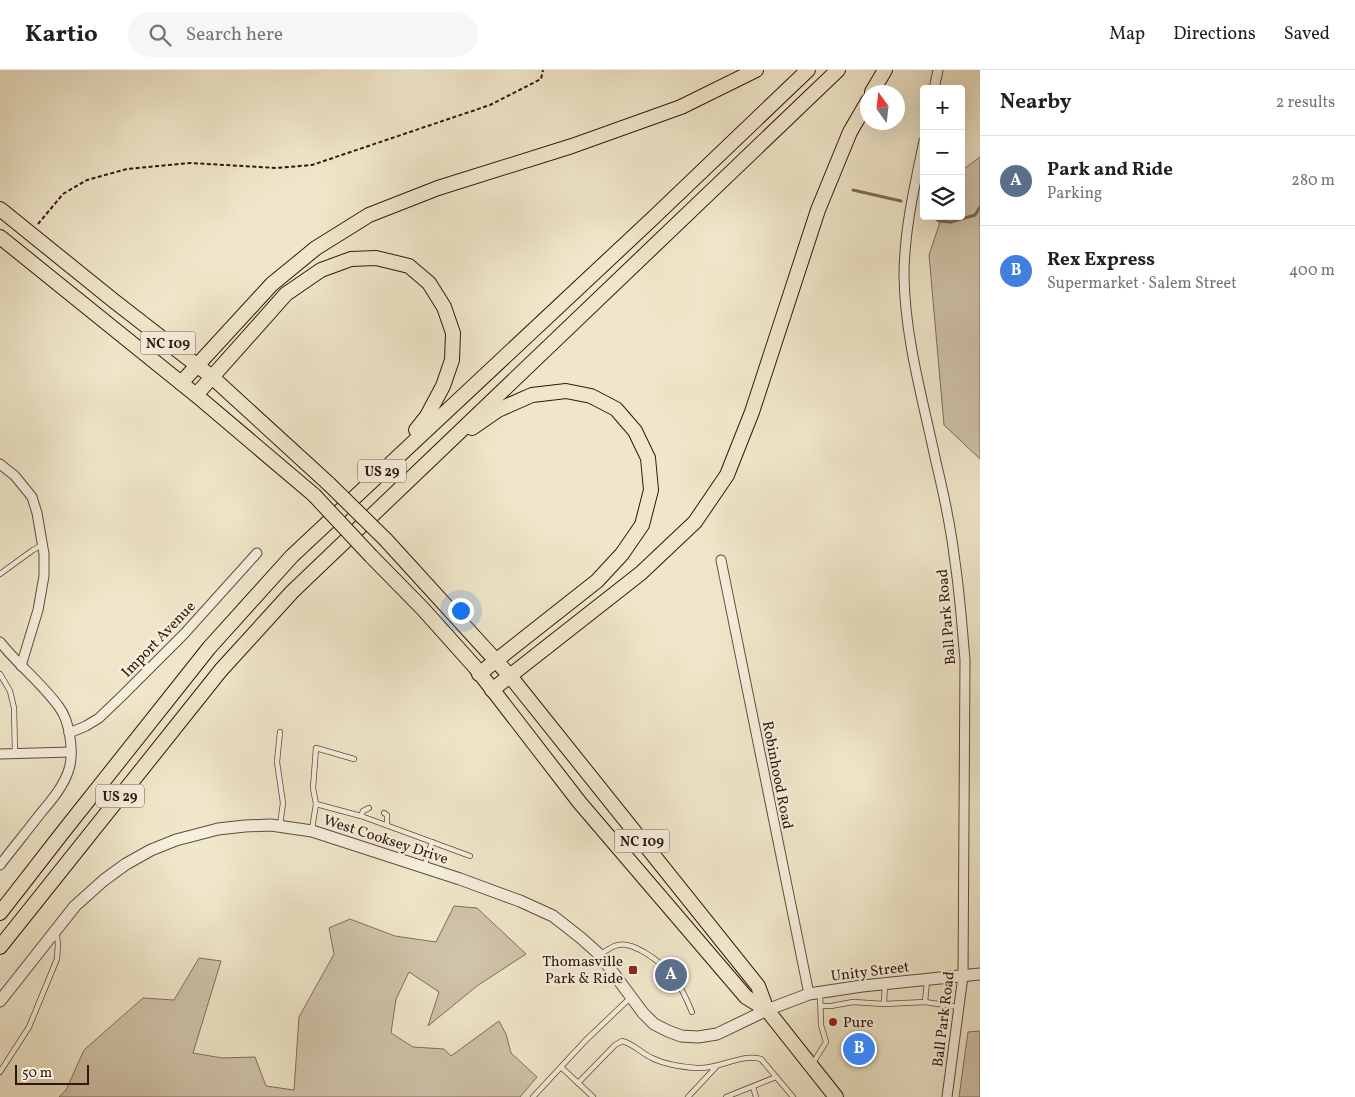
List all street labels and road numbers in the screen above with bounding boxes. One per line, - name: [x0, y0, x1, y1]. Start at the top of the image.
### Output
- road number: NC 109: [140, 332, 196, 354]
- road number: US 29: [358, 460, 406, 482]
- street label: Ball Park Road: [933, 568, 962, 666]
- street label: Import Avenue: [117, 597, 201, 683]
- street label: Robinhood Road: [756, 719, 797, 831]
- road number: US 29: [96, 784, 144, 808]
- street label: West Cooksey Drive: [320, 810, 451, 871]
- road number: NC 109: [614, 829, 670, 852]
- street label: Unity Street: [830, 957, 911, 988]
- street label: Ball Park Road: [928, 970, 961, 1068]

